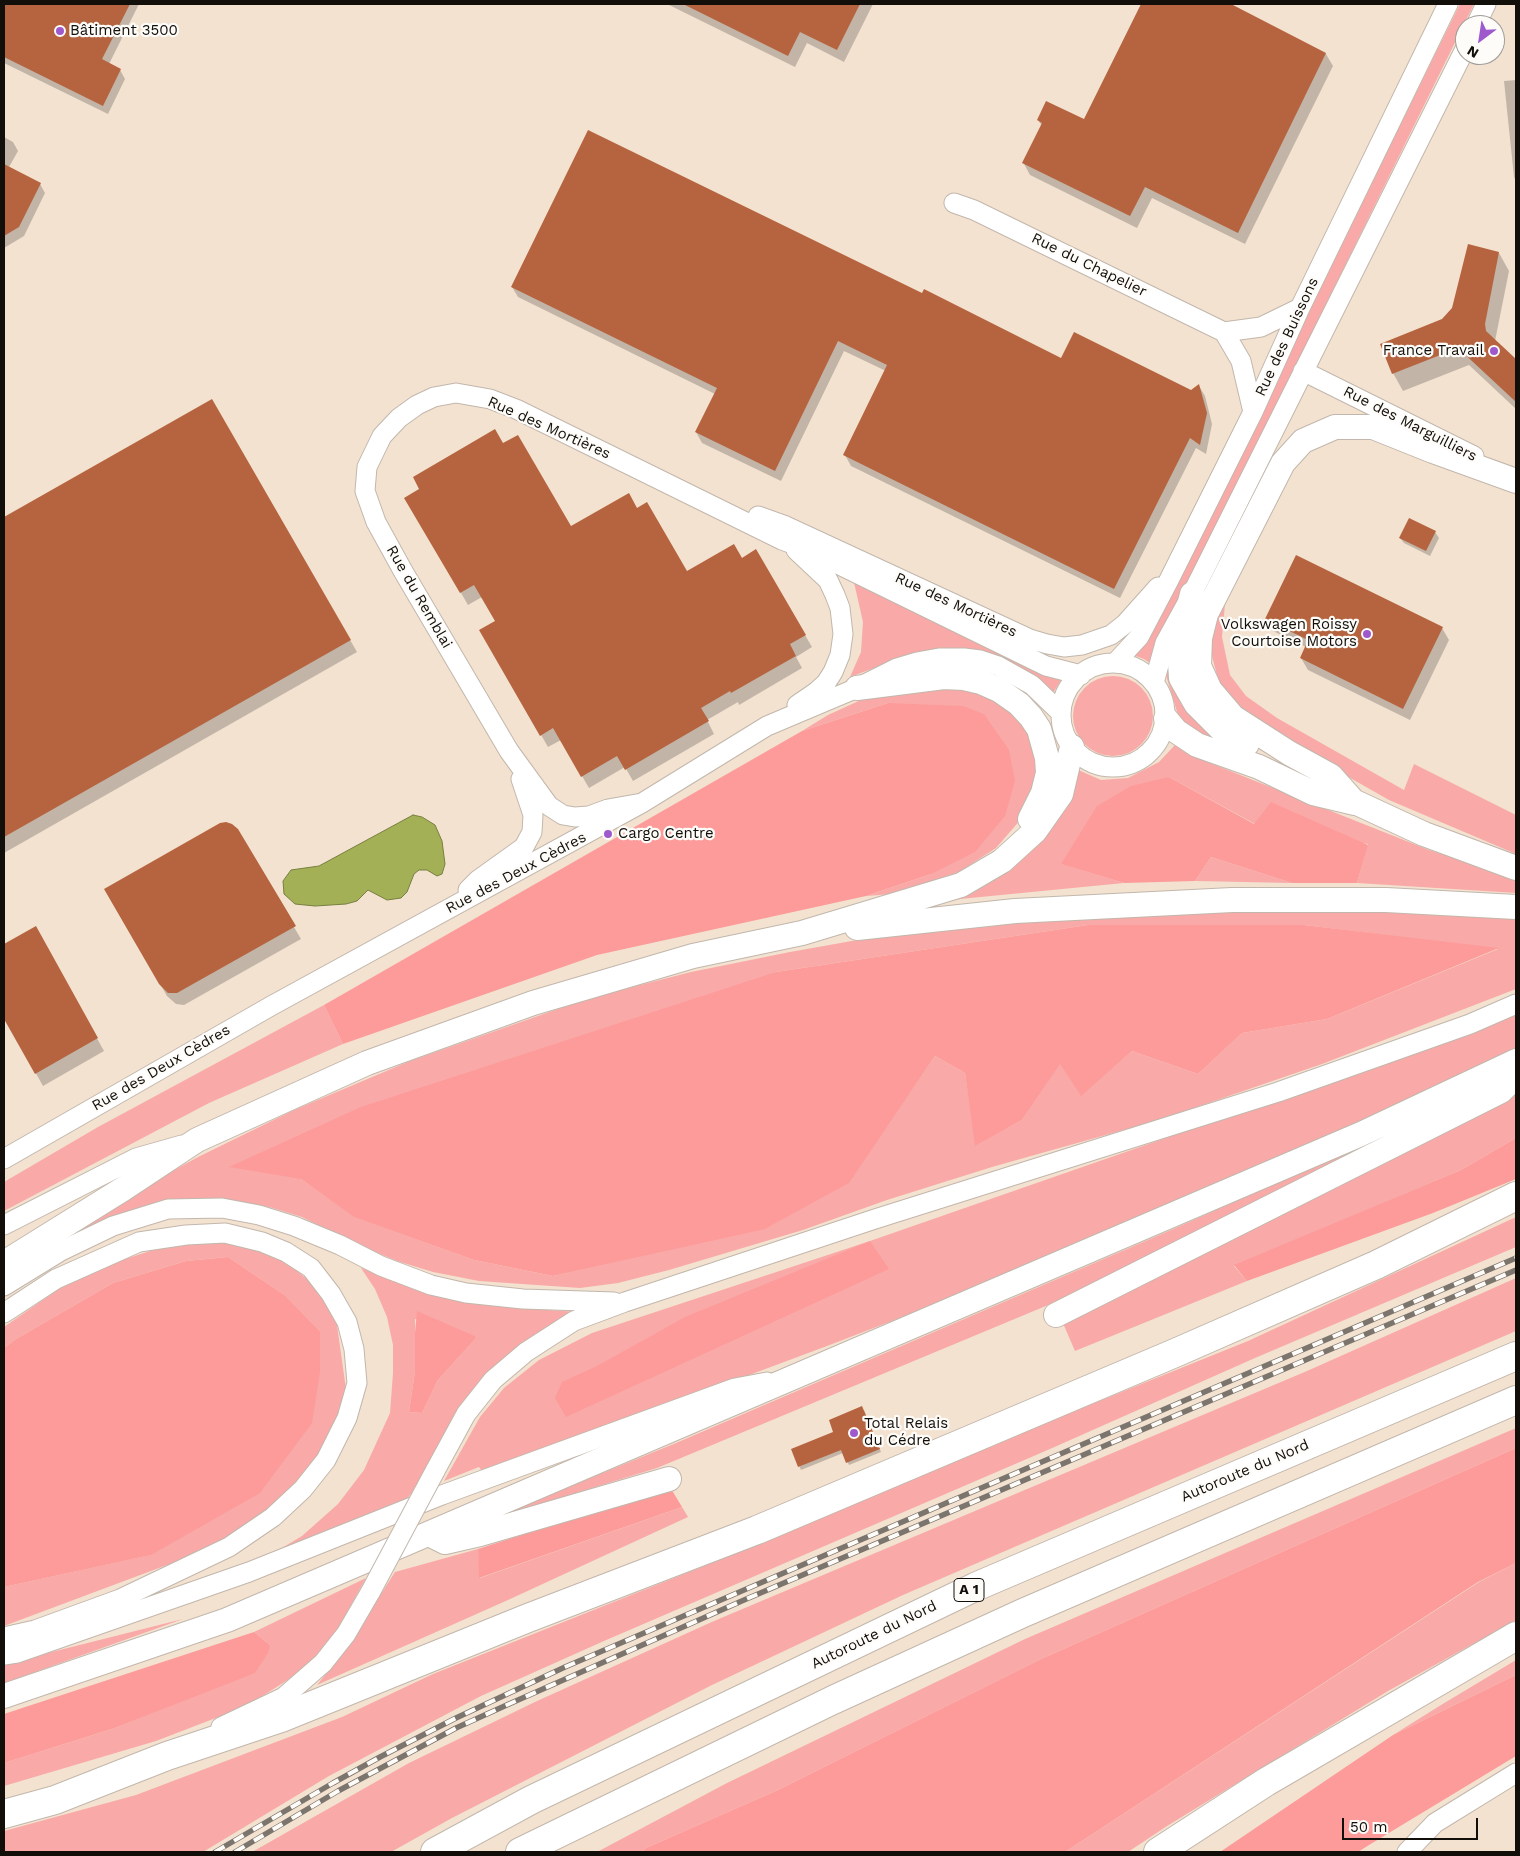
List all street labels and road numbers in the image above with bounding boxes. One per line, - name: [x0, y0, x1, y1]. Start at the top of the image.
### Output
- street label: Rue du Chapelier: [1028, 229, 1150, 301]
- street label: Rue des Buissons: [1252, 275, 1322, 399]
- street label: Rue des Marguilliers: [1340, 382, 1480, 466]
- street label: Rue des Mortières: [485, 393, 613, 463]
- street label: Rue du Remblai: [382, 542, 456, 652]
- street label: Rue des Mortières: [892, 569, 1020, 641]
- street label: Rue des Deux Cèdres: [443, 828, 589, 918]
- street label: Rue des Deux Cèdres: [89, 1021, 233, 1115]
- street label: Autoroute du Nord: [1178, 1436, 1312, 1506]
- road number: A 1: [954, 1578, 984, 1602]
- street label: Autoroute du Nord: [808, 1597, 940, 1673]

